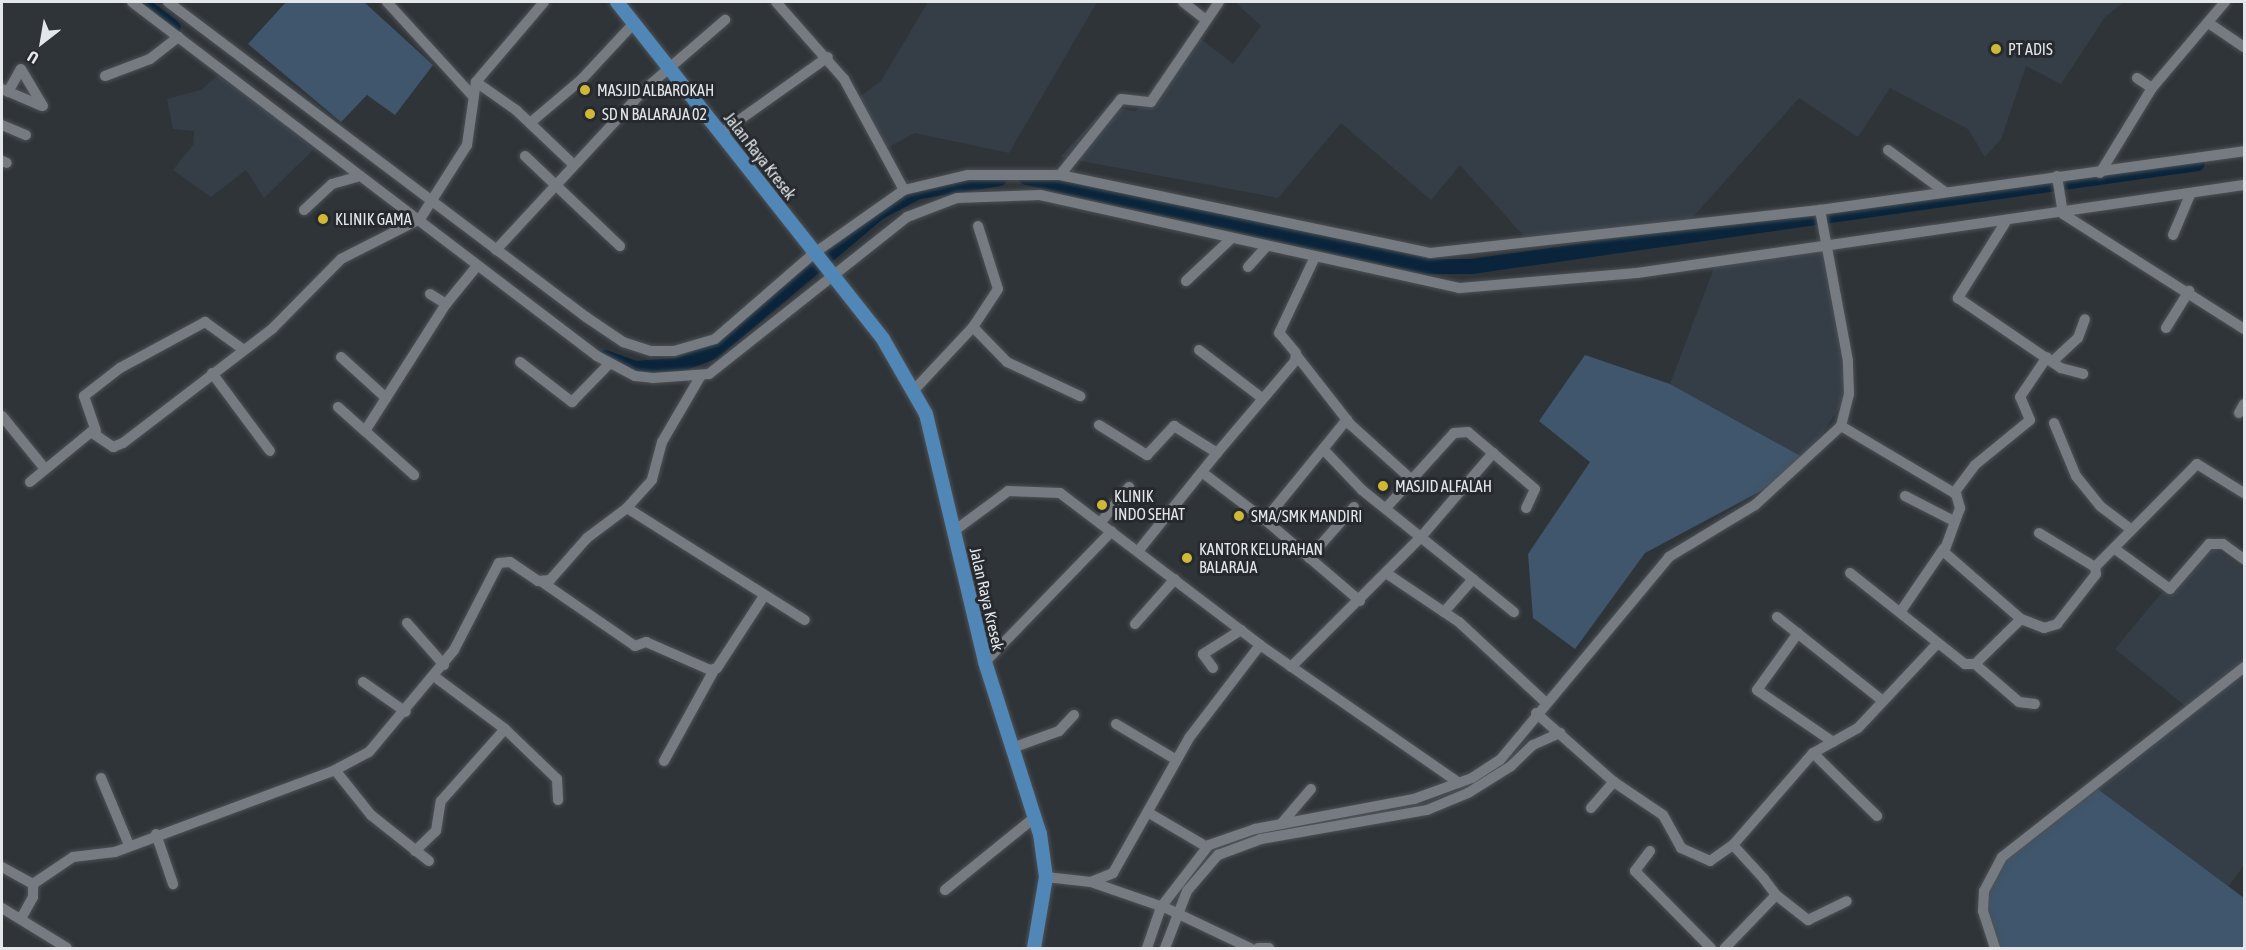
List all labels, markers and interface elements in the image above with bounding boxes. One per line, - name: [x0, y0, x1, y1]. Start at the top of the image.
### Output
- north arrow: [12, 12, 72, 72]
- place label: PT ADIS: [2008, 39, 2053, 59]
- marker: PT ADIS: [1989, 42, 2003, 56]
- text: U: [24, 47, 41, 68]
- place label: MASJID ALBAROKAH: [597, 80, 714, 100]
- marker: MASJID ALBAROKAH: [578, 83, 592, 97]
- place label: SD N BALARAJA 02: [602, 104, 707, 124]
- marker: SD N BALARAJA 02: [583, 107, 597, 121]
- street label: Jalan Raya Kresek: [720, 109, 800, 203]
- place label: KLINIK GAMA: [335, 209, 412, 229]
- marker: KLINIK GAMA: [316, 212, 330, 226]
- place label: MASJID ALFALAH: [1395, 476, 1492, 496]
- marker: MASJID ALFALAH: [1376, 479, 1390, 493]
- place label: KLINIK INDO SEHAT: [1114, 486, 1185, 524]
- marker: KLINIK INDO SEHAT: [1095, 498, 1109, 512]
- place label: SMA/SMK MANDIRI: [1251, 506, 1362, 526]
- marker: SMA/SMK MANDIRI: [1232, 509, 1246, 523]
- place label: KANTOR KELURAHAN BALARAJA: [1199, 539, 1323, 577]
- street label: Jalan Raya Kresek: [966, 545, 1008, 653]
- marker: KANTOR KELURAHAN BALARAJA: [1180, 551, 1194, 565]

